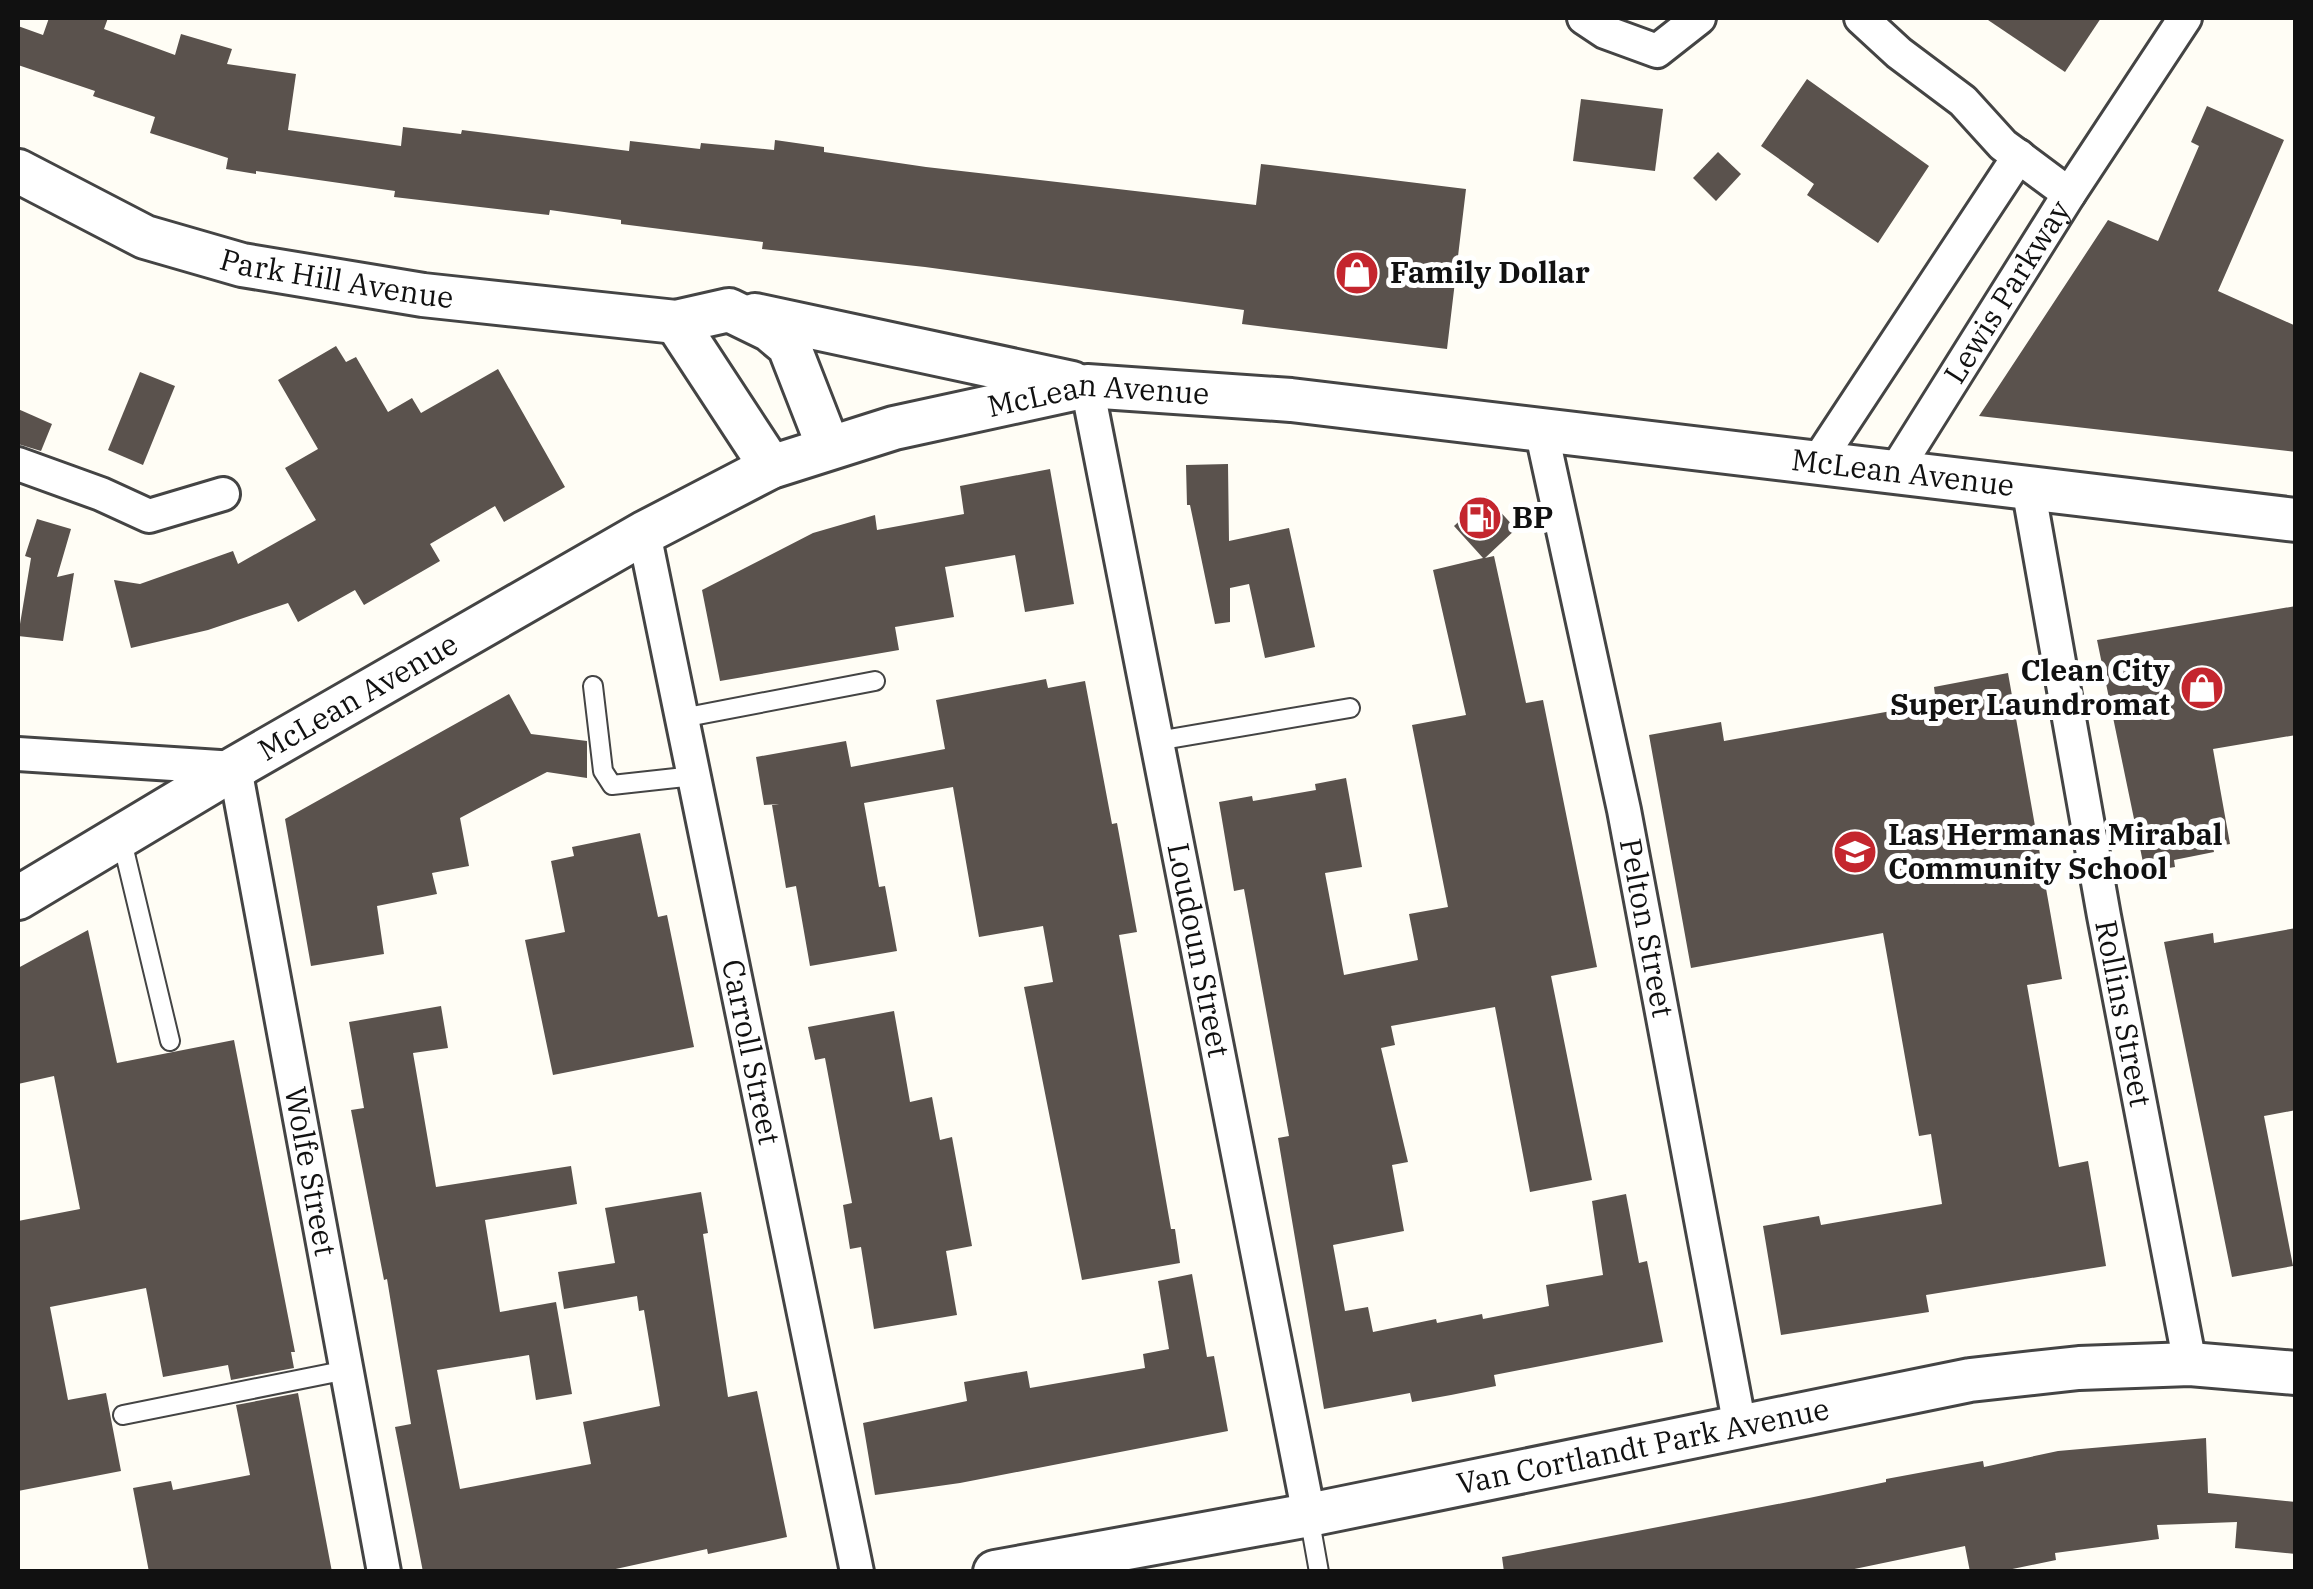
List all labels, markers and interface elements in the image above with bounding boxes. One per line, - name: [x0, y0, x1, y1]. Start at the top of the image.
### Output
- street label: Lewis Parkway: [1934, 192, 2078, 390]
- street label: Park Hill Avenue: [216, 239, 456, 316]
- shop icon: Family Dollar: [1334, 250, 1380, 296]
- place label: Family Dollar: [1390, 252, 1590, 291]
- street label: McLean Avenue: [984, 364, 1211, 425]
- street label: McLean Avenue: [1790, 439, 2016, 504]
- fuel station icon: BP: [1457, 495, 1503, 541]
- place label: BP: [1512, 497, 1554, 536]
- street label: McLean Avenue: [251, 623, 464, 769]
- place label: Clean City Super Laundromat: [1890, 650, 2170, 723]
- shop icon: Clean City Super Laundromat: [2179, 665, 2225, 711]
- place label: Las Hermanas Mirabal Community School: [1888, 814, 2223, 887]
- school or university icon: Las Hermanas Mirabal Community School: [1832, 829, 1878, 875]
- street label: Pelton Street: [1612, 835, 1684, 1020]
- street label: Loudoun Street: [1159, 839, 1240, 1060]
- street label: Rollins Street: [2087, 917, 2161, 1110]
- street label: Carroll Street: [714, 956, 790, 1148]
- street label: Wolfe Street: [277, 1084, 346, 1259]
- street label: Van Cortlandt Park Avenue: [1453, 1388, 1832, 1502]

